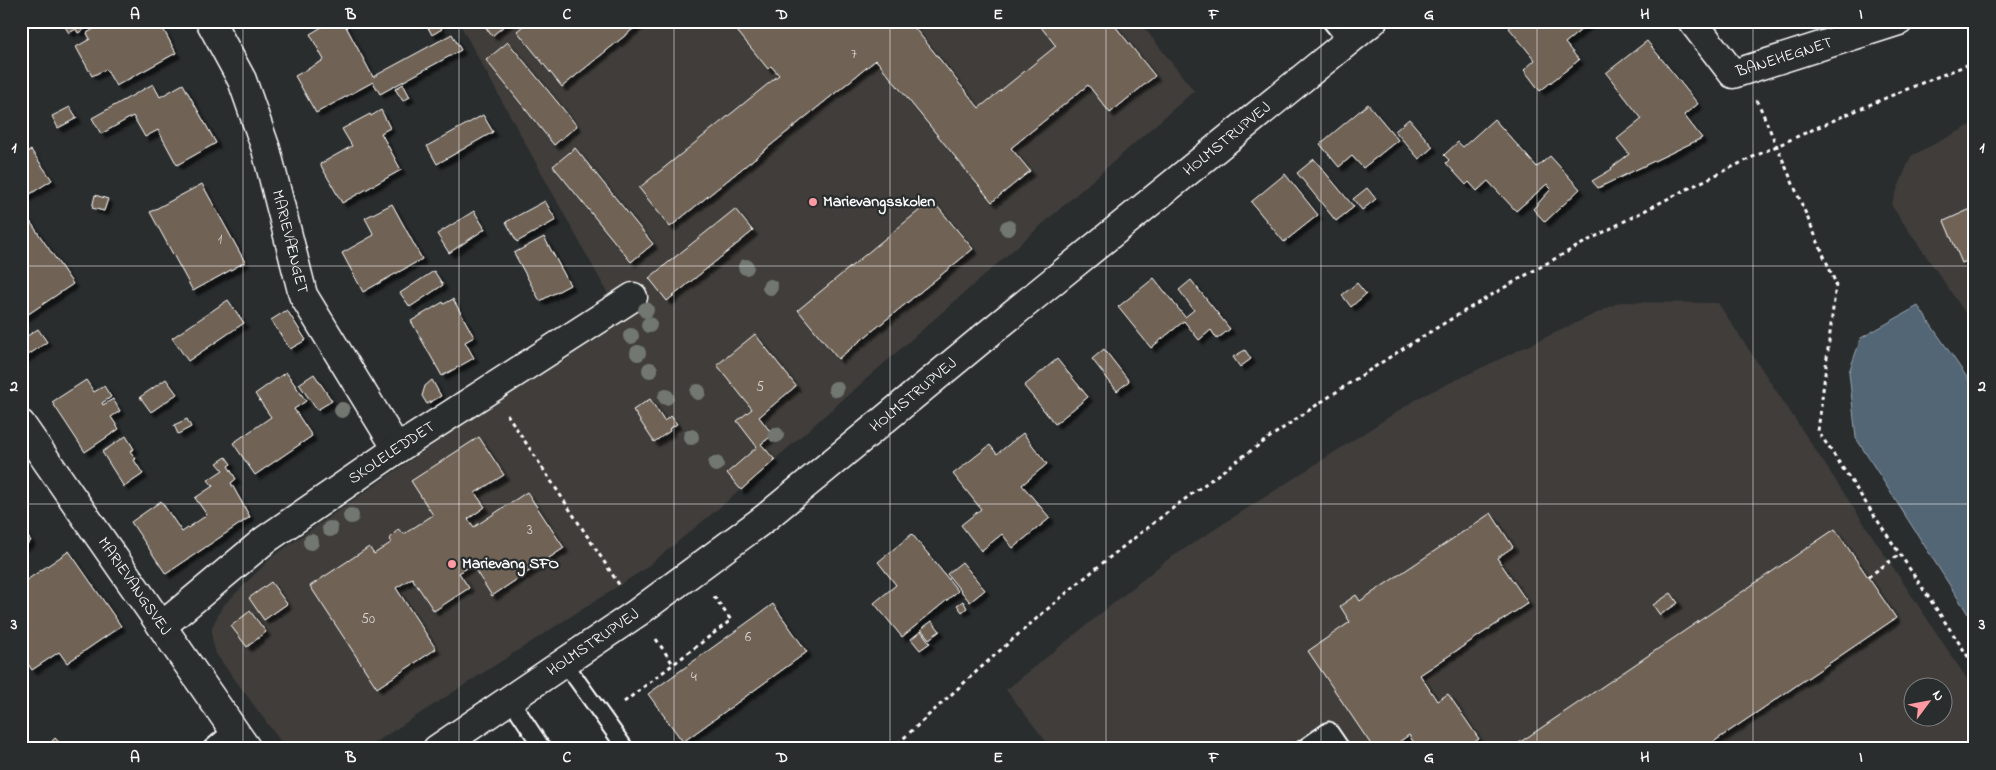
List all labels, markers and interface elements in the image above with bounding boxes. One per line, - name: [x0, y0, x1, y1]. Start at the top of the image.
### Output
- text: A: [130, 3, 140, 27]
- text: B: [345, 3, 357, 27]
- text: C: [563, 3, 572, 27]
- text: D: [775, 3, 788, 27]
- text: E: [993, 3, 1003, 27]
- text: F: [1208, 3, 1220, 27]
- text: G: [1424, 3, 1434, 27]
- text: H: [1640, 3, 1650, 27]
- text: I: [1859, 3, 1863, 27]
- street label: BANEHEGNET: [1732, 31, 1836, 85]
- house number: 7: [851, 44, 857, 65]
- street label: HOLMSTRUPVEJ: [1178, 96, 1277, 182]
- text: 1: [11, 136, 17, 160]
- text: 1: [1979, 136, 1985, 160]
- street label: MARIEVÆNGET: [265, 187, 314, 296]
- place label: Marievangsskolen: [823, 190, 935, 215]
- marker: Marievangsskolen: [807, 196, 819, 208]
- house number: 1: [218, 229, 223, 250]
- street label: HOLMSTRUPVEJ: [865, 352, 963, 439]
- text: 2: [9, 375, 18, 399]
- text: 2: [1977, 375, 1986, 399]
- house number: 5: [756, 377, 764, 398]
- street label: SKOLELEDDET: [344, 415, 440, 491]
- house number: 3: [527, 520, 533, 541]
- street label: MARIEVANGSVEJ: [91, 532, 177, 641]
- place label: Marievang SFO: [462, 552, 560, 577]
- marker: Marievang SFO: [446, 558, 458, 570]
- street label: HOLMSTRUPVEJ: [542, 603, 644, 683]
- house number: 50: [361, 609, 375, 630]
- text: 3: [10, 613, 18, 637]
- text: 3: [1978, 613, 1986, 637]
- house number: 6: [745, 627, 751, 648]
- house number: 4: [691, 667, 697, 688]
- north arrow: [1904, 678, 1954, 728]
- text: N: [1926, 686, 1949, 705]
- text: A: [130, 746, 140, 770]
- text: B: [345, 746, 357, 770]
- text: C: [563, 746, 572, 770]
- text: D: [775, 746, 788, 770]
- text: E: [993, 746, 1003, 770]
- text: F: [1208, 746, 1220, 770]
- text: G: [1424, 746, 1434, 770]
- text: H: [1640, 746, 1650, 770]
- text: I: [1859, 746, 1863, 770]

